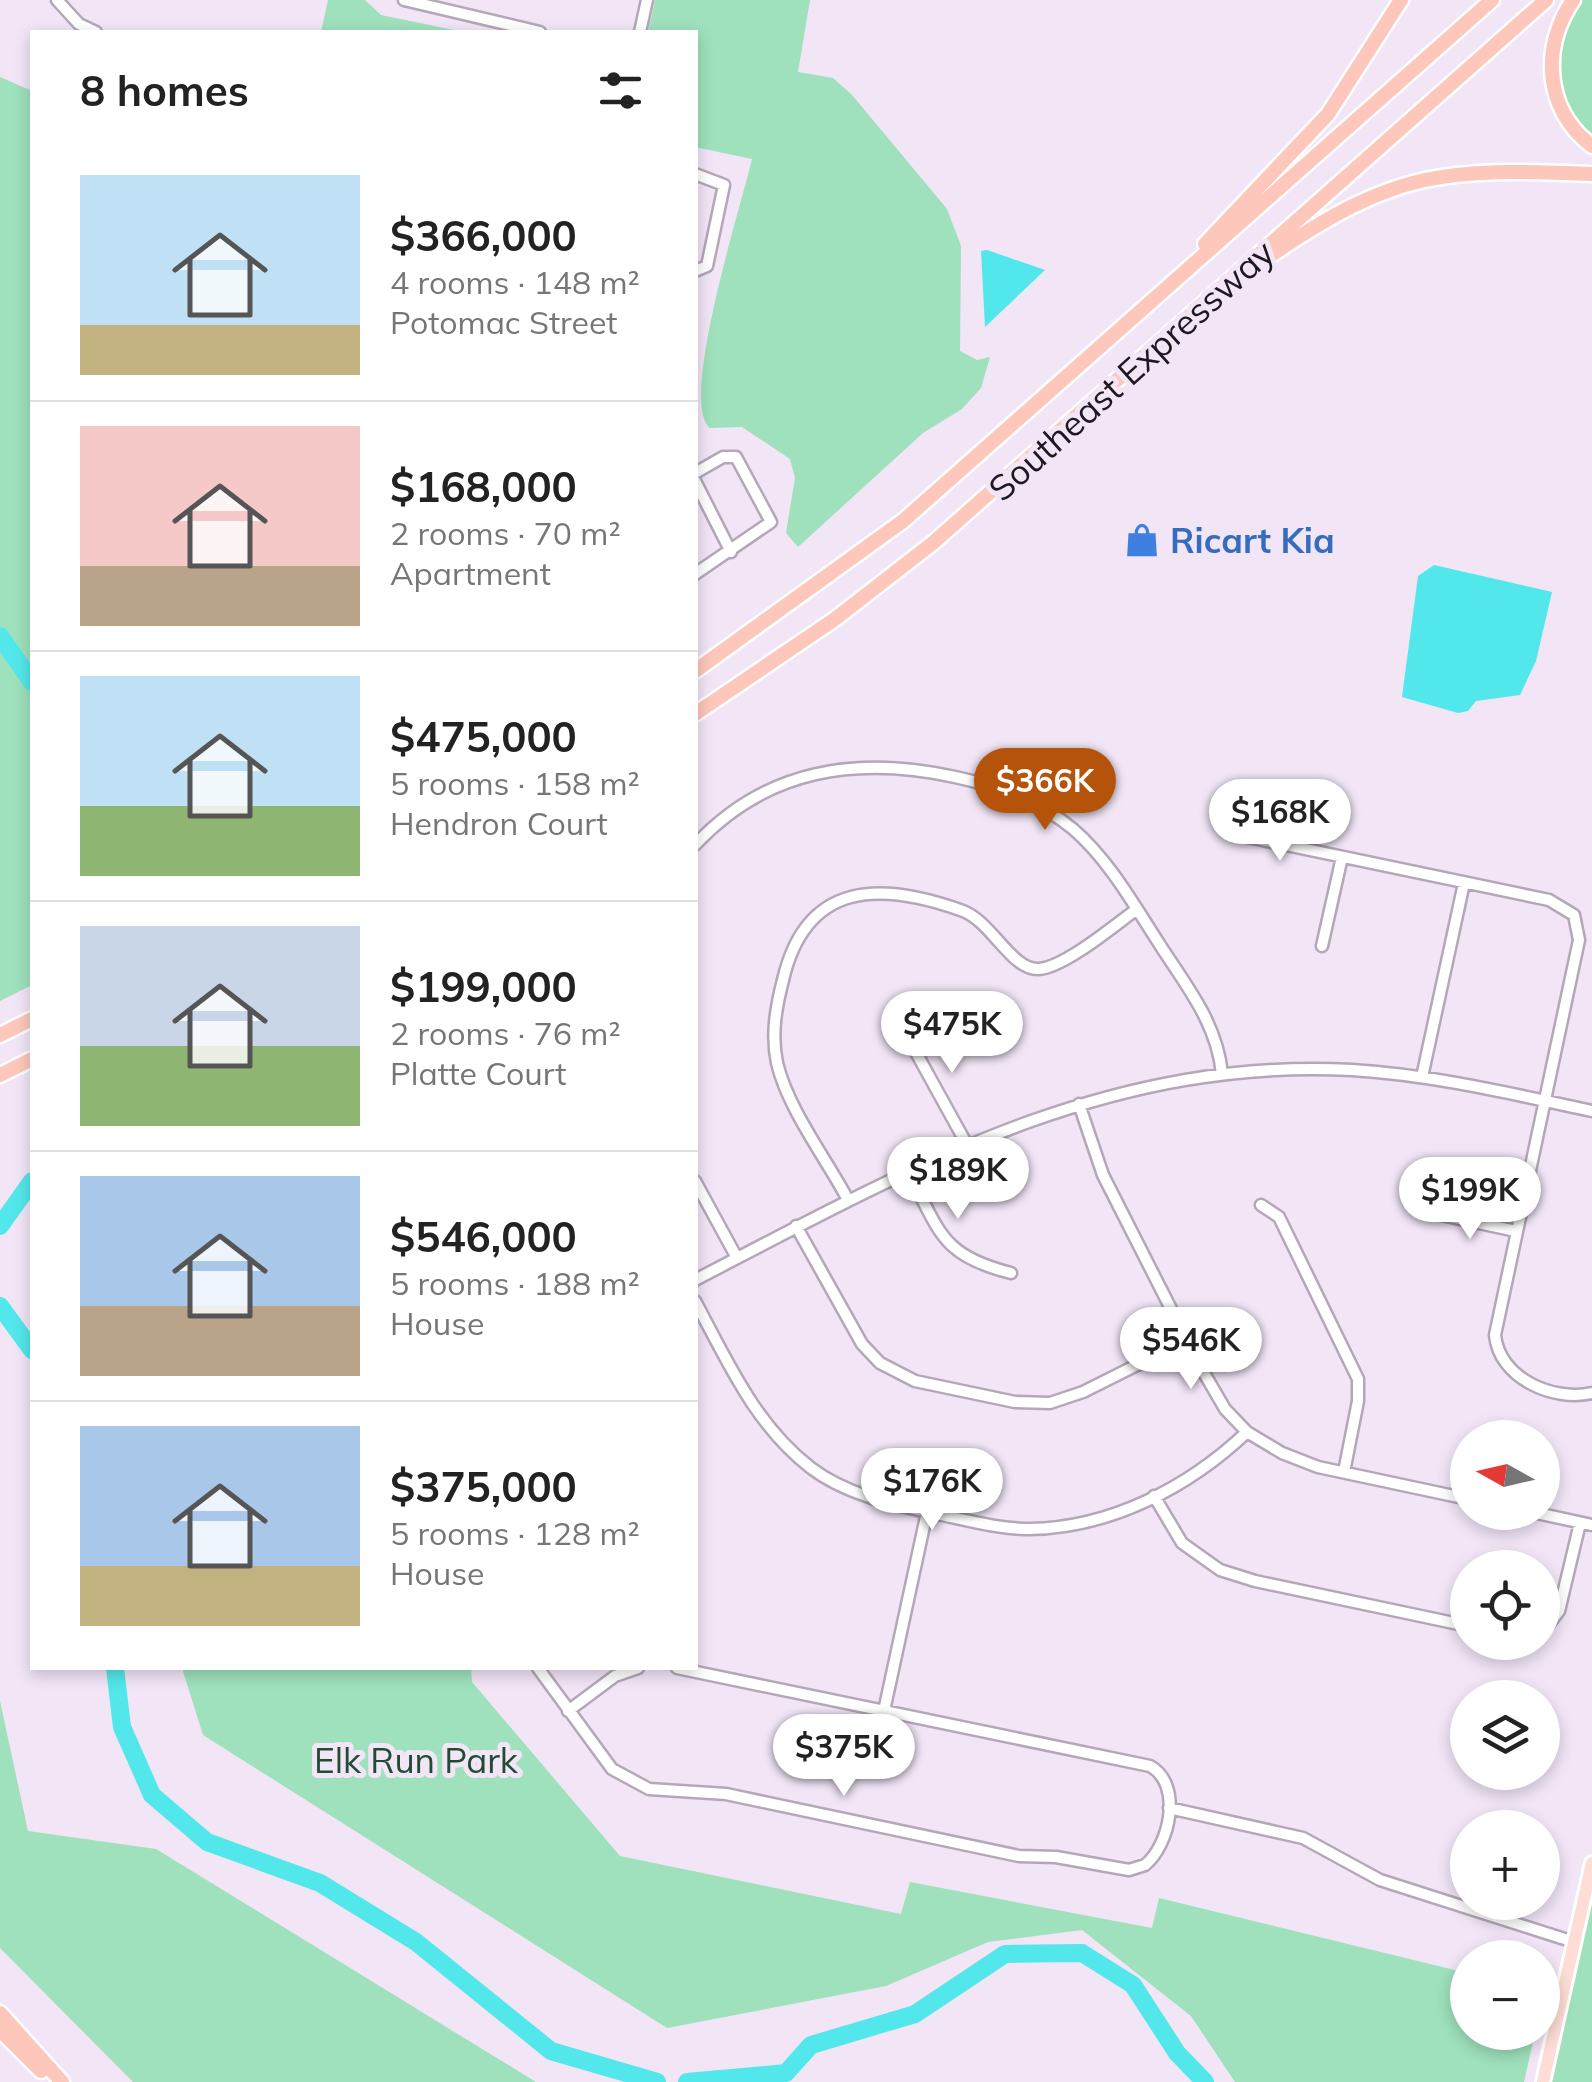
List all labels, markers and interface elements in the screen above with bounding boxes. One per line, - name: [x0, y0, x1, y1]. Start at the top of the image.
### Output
- icon: filters: [593, 63, 648, 118]
- text: 8 homes: [80, 64, 249, 117]
- text: $366,000: [390, 209, 577, 262]
- icon: home: [160, 215, 280, 335]
- street label: Southeast Expressway: [979, 230, 1283, 510]
- text: 4 rooms · 148 m²: [390, 262, 640, 302]
- text: Potomac Street: [390, 302, 618, 342]
- text: $168,000: [390, 460, 577, 513]
- icon: home: [160, 466, 280, 586]
- text: 2 rooms · 70 m²: [390, 513, 621, 553]
- place label: Ricart Kia: [1170, 518, 1335, 562]
- shop icon: Ricart Kia: [1123, 521, 1161, 559]
- text: Apartment: [390, 553, 551, 593]
- text: $475,000: [390, 710, 577, 763]
- icon: home: [160, 716, 280, 836]
- pin: $366K: [975, 748, 1115, 833]
- text: $366K: [996, 760, 1094, 800]
- text: 5 rooms · 158 m²: [390, 763, 640, 803]
- pin: $168K: [1210, 779, 1350, 864]
- text: $168K: [1231, 791, 1329, 831]
- text: Hendron Court: [390, 803, 608, 843]
- text: $199,000: [390, 960, 577, 1013]
- icon: home: [160, 966, 280, 1086]
- pin: $475K: [882, 991, 1022, 1076]
- text: $475K: [903, 1003, 1001, 1043]
- text: 2 rooms · 76 m²: [390, 1013, 621, 1053]
- text: Platte Court: [390, 1053, 566, 1093]
- pin: $189K: [888, 1137, 1028, 1222]
- text: $189K: [909, 1149, 1007, 1189]
- pin: $199K: [1400, 1157, 1540, 1242]
- text: $199K: [1421, 1169, 1519, 1209]
- text: $546,000: [390, 1210, 577, 1263]
- icon: home: [160, 1216, 280, 1336]
- text: 5 rooms · 188 m²: [390, 1263, 640, 1303]
- text: House: [390, 1303, 485, 1343]
- pin: $546K: [1121, 1307, 1261, 1392]
- text: $546K: [1142, 1319, 1240, 1359]
- north arrow: [1450, 1420, 1560, 1530]
- map controls: [1450, 1420, 1560, 2050]
- pin: $176K: [862, 1448, 1002, 1533]
- text: $375,000: [390, 1460, 577, 1513]
- text: $176K: [883, 1460, 981, 1500]
- icon: home: [160, 1466, 280, 1586]
- text: 5 rooms · 128 m²: [390, 1513, 640, 1553]
- button: locate: [1450, 1550, 1560, 1660]
- text: House: [390, 1553, 485, 1593]
- button: layers: [1450, 1680, 1560, 1790]
- pin: $375K: [774, 1714, 914, 1799]
- text: $375K: [795, 1726, 893, 1766]
- park label: Elk Run Park: [314, 1738, 519, 1782]
- button: +: [1450, 1810, 1560, 1920]
- button: −: [1450, 1940, 1560, 2050]

